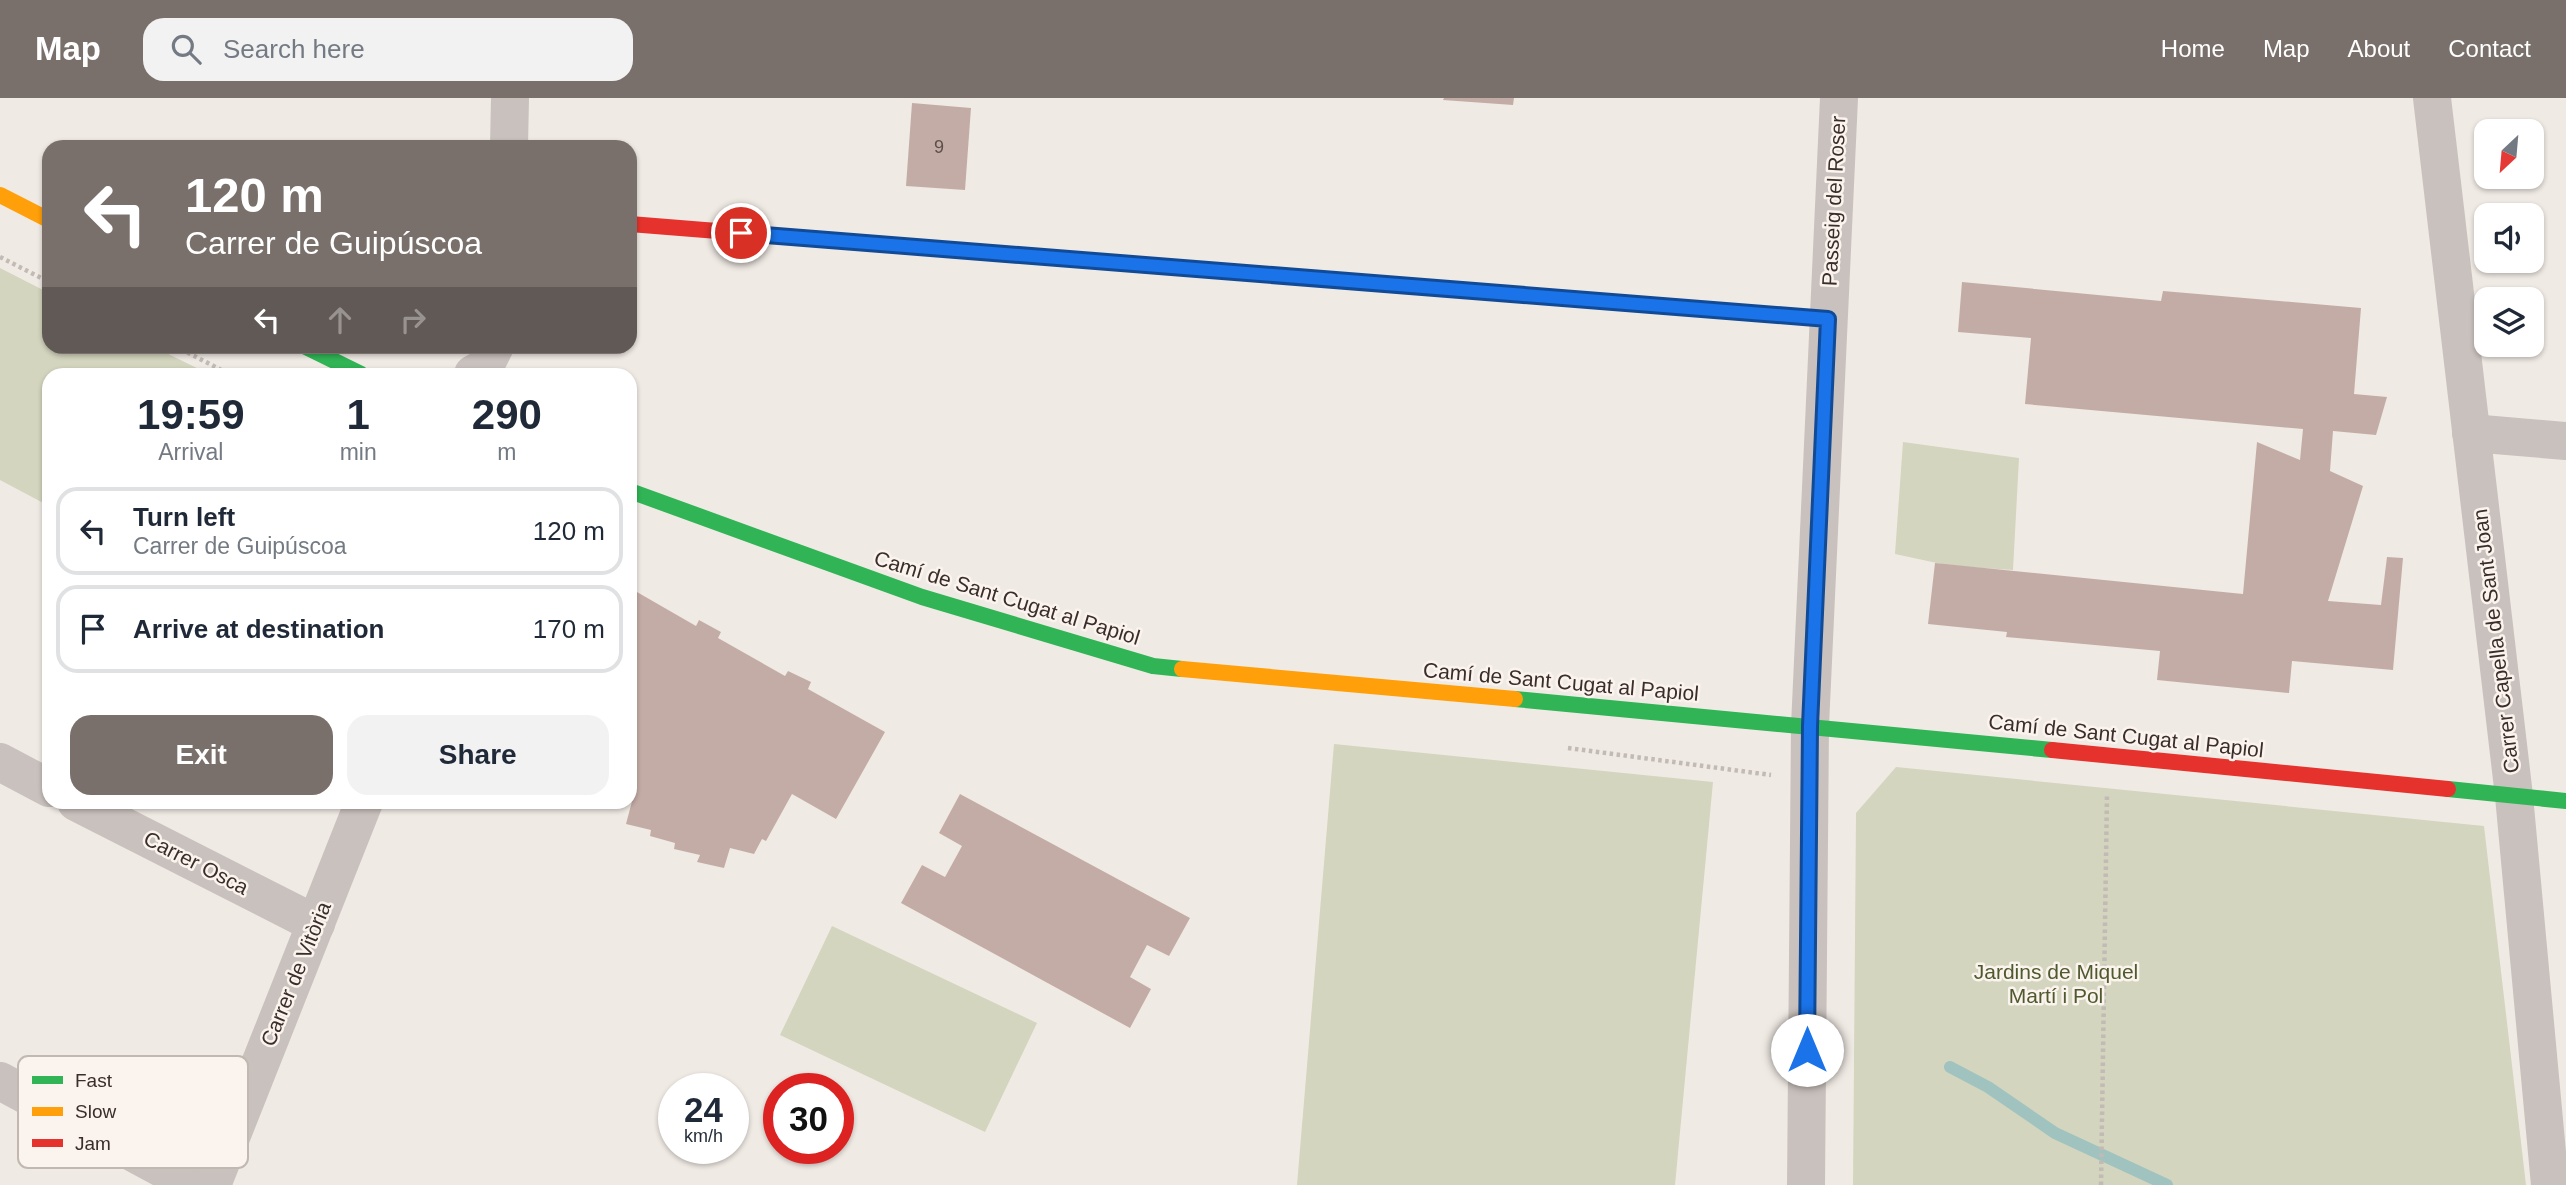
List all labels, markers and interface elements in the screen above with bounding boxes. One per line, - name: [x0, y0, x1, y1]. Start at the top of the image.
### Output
- search box: [143, 18, 633, 81]
- text: Map: [35, 30, 101, 67]
- icon: search: [167, 30, 205, 68]
- text: Search here: [223, 34, 365, 64]
- text: Home: [2161, 35, 2225, 62]
- text: Map: [2263, 35, 2310, 62]
- text: About: [2348, 35, 2410, 62]
- text: Contact: [2448, 35, 2531, 62]
- street label: Passeig del Roser: [1818, 115, 1849, 287]
- north arrow: [2474, 119, 2544, 189]
- map controls: [2474, 119, 2544, 357]
- house number: 9: [934, 137, 944, 157]
- icon: left: [70, 168, 161, 259]
- text: 120 m: [185, 168, 324, 222]
- pin: [711, 203, 771, 263]
- button: sound: [2474, 203, 2544, 273]
- icon: arrive: [722, 214, 760, 252]
- text: Carrer de Guipúscoa: [185, 225, 482, 261]
- button: layers: [2474, 287, 2544, 357]
- icon: left: [248, 301, 286, 339]
- icon: ahead: [321, 301, 359, 339]
- icon: right: [394, 301, 432, 339]
- text: 19:59: [137, 391, 245, 438]
- text: 1: [346, 391, 370, 438]
- text: 290: [472, 391, 542, 438]
- text: Arrival: [158, 439, 223, 465]
- text: min: [340, 439, 377, 465]
- text: m: [497, 439, 516, 465]
- text: Turn left: [133, 502, 235, 532]
- street label: Carrer Capella de Sant Joan: [2468, 508, 2523, 775]
- icon: left: [74, 512, 112, 550]
- text: 120 m: [533, 516, 605, 546]
- text: Carrer de Guipúscoa: [133, 533, 347, 559]
- street label: Camí de Sant Cugat al Papiol: [871, 546, 1143, 649]
- icon: arrive: [74, 610, 112, 648]
- text: Arrive at destination: [133, 614, 384, 644]
- text: 170 m: [533, 614, 605, 644]
- street label: Camí de Sant Cugat al Papiol: [1422, 658, 1700, 705]
- street label: Camí de Sant Cugat al Papiol: [1987, 710, 2265, 761]
- button: Exit: [70, 715, 333, 795]
- button: Share: [347, 715, 609, 795]
- street label: Carrer Osca: [140, 826, 253, 899]
- street label: Carrer de Vitòria: [256, 898, 335, 1049]
- park label: Jardins de Miquel Martí i Pol: [1974, 960, 2138, 1007]
- position arrow: [1770, 1013, 1844, 1087]
- legend: [18, 1056, 248, 1168]
- text: Fast: [75, 1070, 113, 1091]
- speed limit sign: 30: [763, 1073, 854, 1164]
- text: 24: [684, 1090, 723, 1129]
- text: Slow: [75, 1101, 116, 1122]
- text: km/h: [684, 1126, 723, 1146]
- text: Jam: [75, 1133, 111, 1154]

